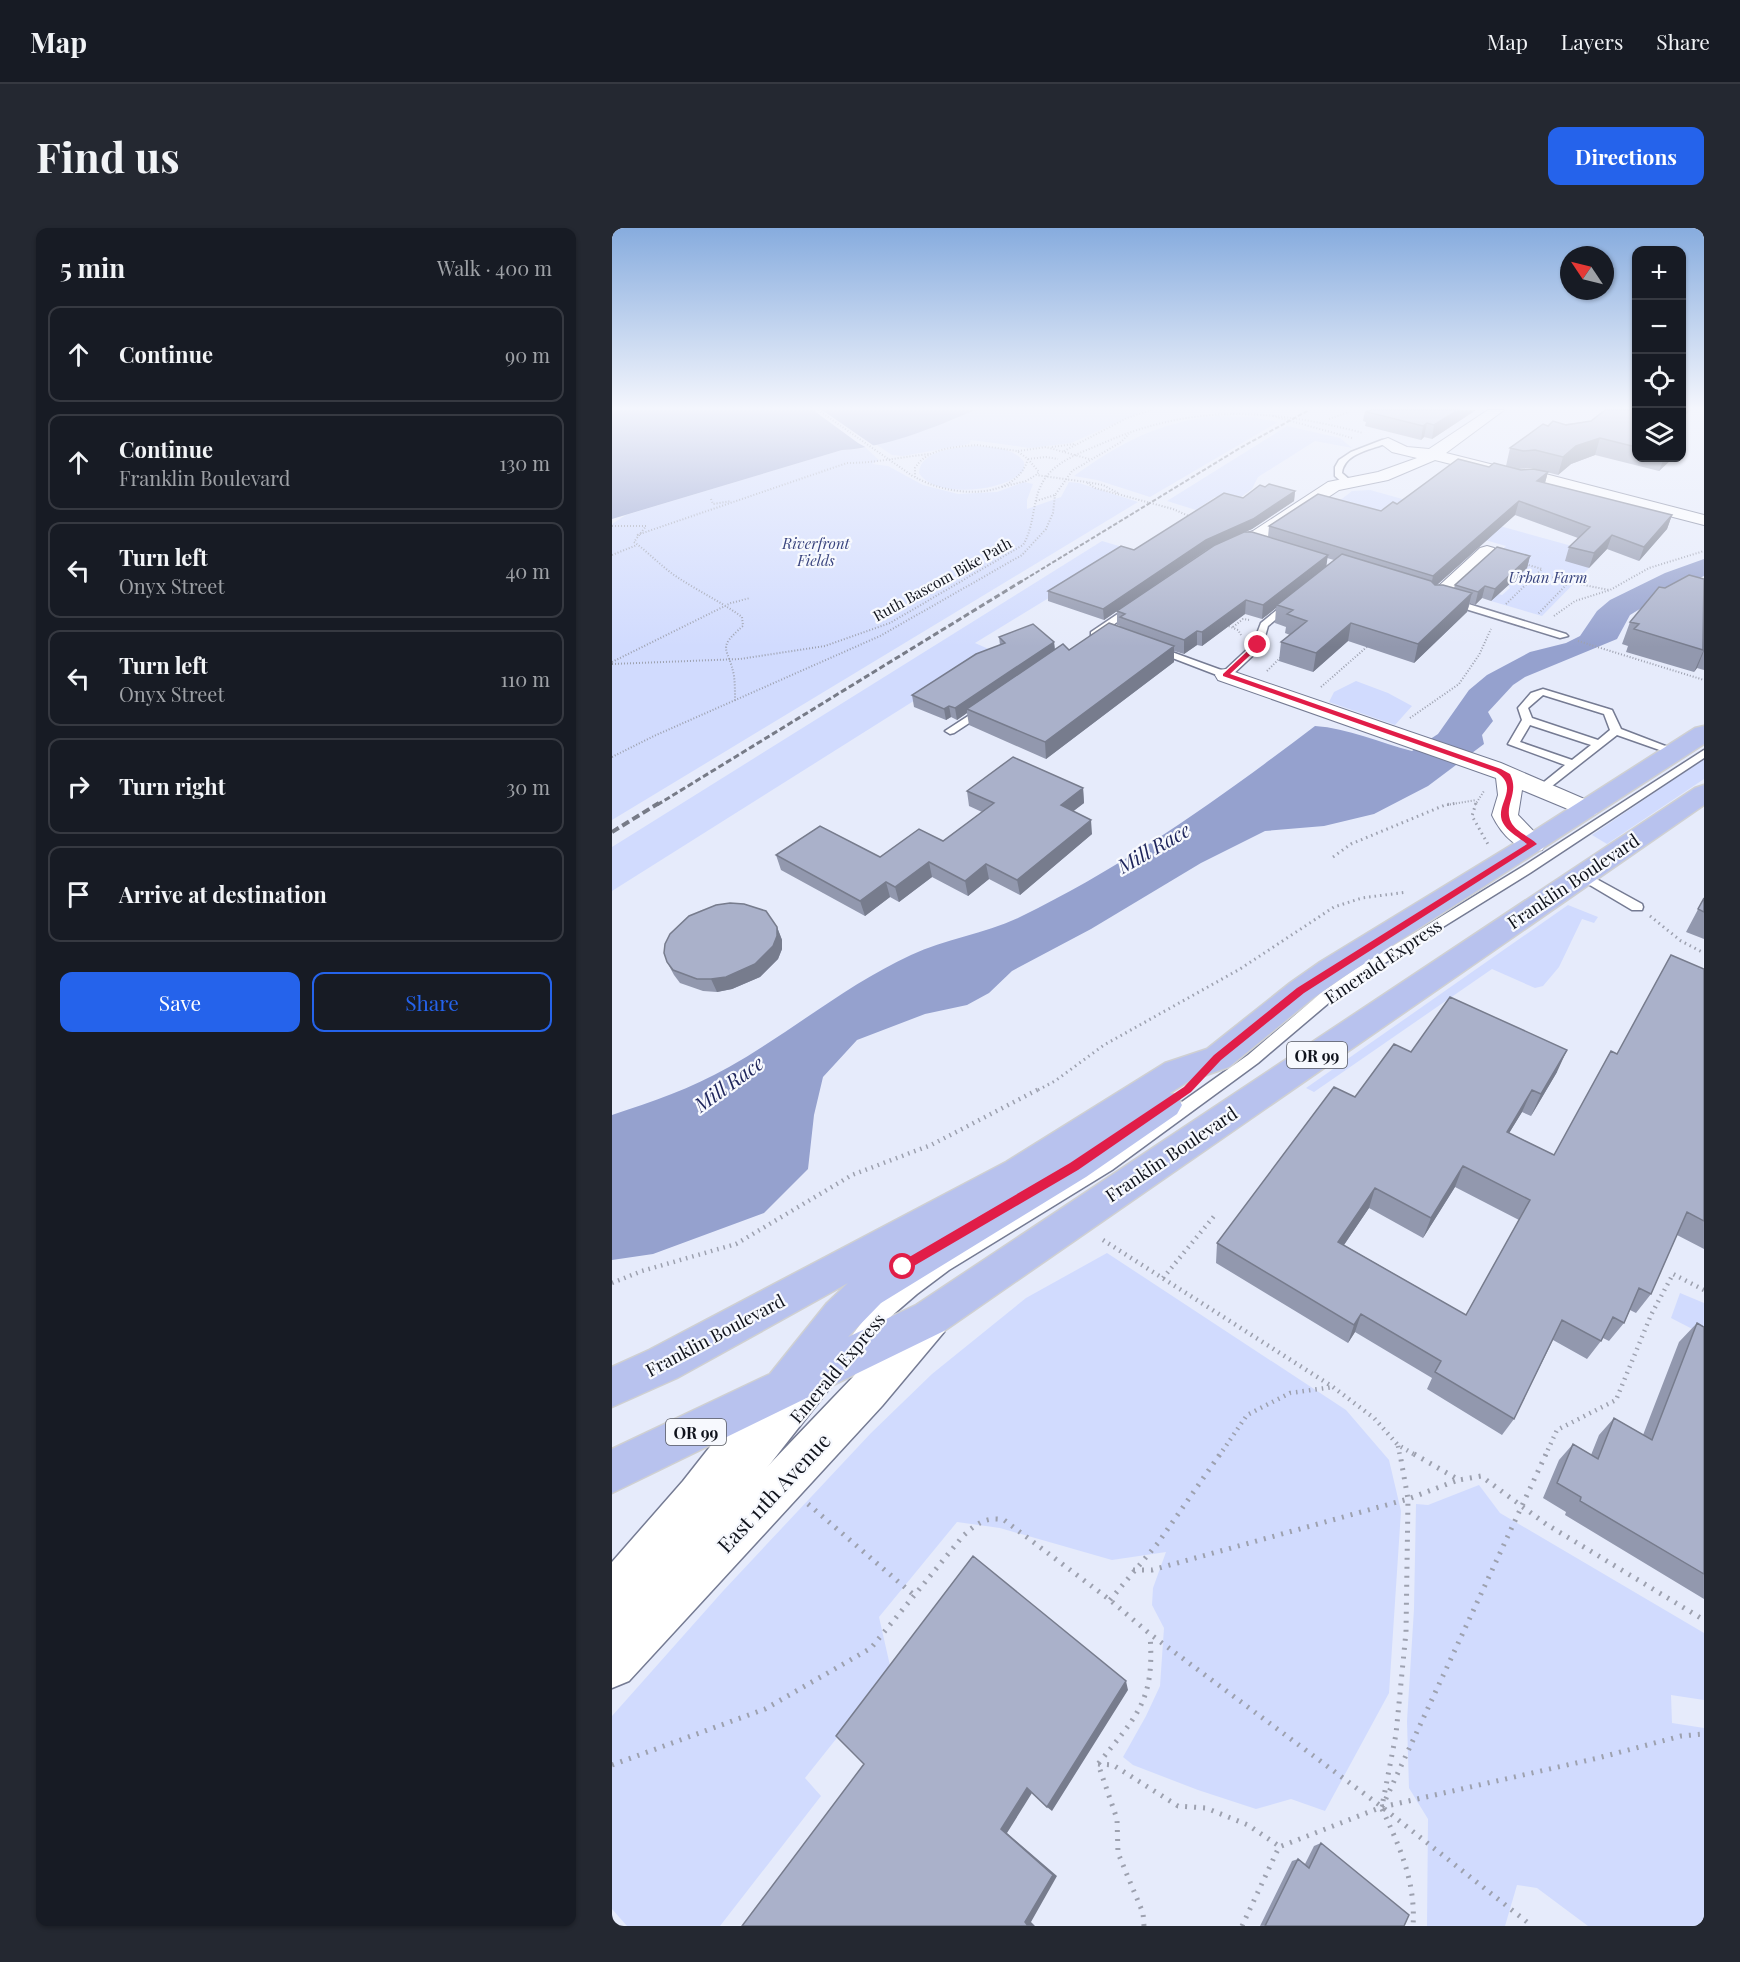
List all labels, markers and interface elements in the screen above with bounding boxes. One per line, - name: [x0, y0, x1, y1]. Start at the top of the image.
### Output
- text: Map: [30, 23, 87, 60]
- text: Map: [1487, 27, 1528, 55]
- text: Layers: [1561, 27, 1623, 55]
- text: Share: [1656, 27, 1710, 55]
- button: Directions: [1548, 127, 1704, 185]
- text: Find us: [36, 128, 180, 184]
- north arrow: [1560, 246, 1614, 300]
- map controls: [1632, 246, 1686, 462]
- button: +: [1632, 246, 1686, 300]
- text: 5 min: [60, 250, 125, 285]
- text: Walk · 400 m: [437, 254, 552, 281]
- button: −: [1632, 300, 1686, 354]
- icon: ahead: [62, 338, 95, 371]
- text: Continue: [119, 339, 213, 369]
- text: 90 m: [505, 341, 550, 368]
- button: locate: [1632, 354, 1686, 408]
- button: layers: [1632, 408, 1686, 462]
- text: Continue: [119, 434, 213, 464]
- icon: ahead: [62, 446, 95, 479]
- text: 130 m: [499, 449, 550, 476]
- text: Franklin Boulevard: [119, 464, 290, 491]
- street label: Ruth Bascom Bike Path: [869, 532, 1015, 625]
- park label: Riverfront Fields: [781, 533, 851, 570]
- text: Turn left: [119, 542, 208, 572]
- icon: left: [62, 554, 95, 587]
- text: 40 m: [505, 557, 550, 584]
- park label: Urban Farm: [1509, 567, 1587, 587]
- text: Onyx Street: [119, 572, 225, 599]
- route end: [1244, 631, 1270, 657]
- text: Turn left: [119, 650, 208, 680]
- icon: left: [62, 662, 95, 695]
- text: 110 m: [500, 665, 550, 692]
- text: Onyx Street: [119, 680, 225, 707]
- icon: right: [62, 770, 95, 803]
- text: Turn right: [119, 771, 225, 801]
- text: 30 m: [506, 773, 550, 800]
- water label: Mill Race: [1111, 815, 1195, 879]
- street label: Franklin Boulevard: [1502, 828, 1644, 934]
- icon: arrive: [62, 878, 95, 911]
- text: Arrive at destination: [119, 879, 327, 909]
- street label: Emerald Express: [1320, 913, 1446, 1009]
- button: Save: [60, 972, 300, 1032]
- button: Share: [312, 972, 552, 1032]
- road number: OR 99: [1287, 1042, 1347, 1068]
- water label: Mill Race: [687, 1048, 769, 1118]
- street label: Franklin Boulevard: [1100, 1101, 1242, 1207]
- route start: [889, 1253, 915, 1279]
- street label: Franklin Boulevard: [641, 1288, 789, 1382]
- street label: Emerald Express: [784, 1308, 890, 1428]
- road number: OR 99: [666, 1419, 726, 1445]
- street label: East 11th Avenue: [710, 1426, 836, 1558]

